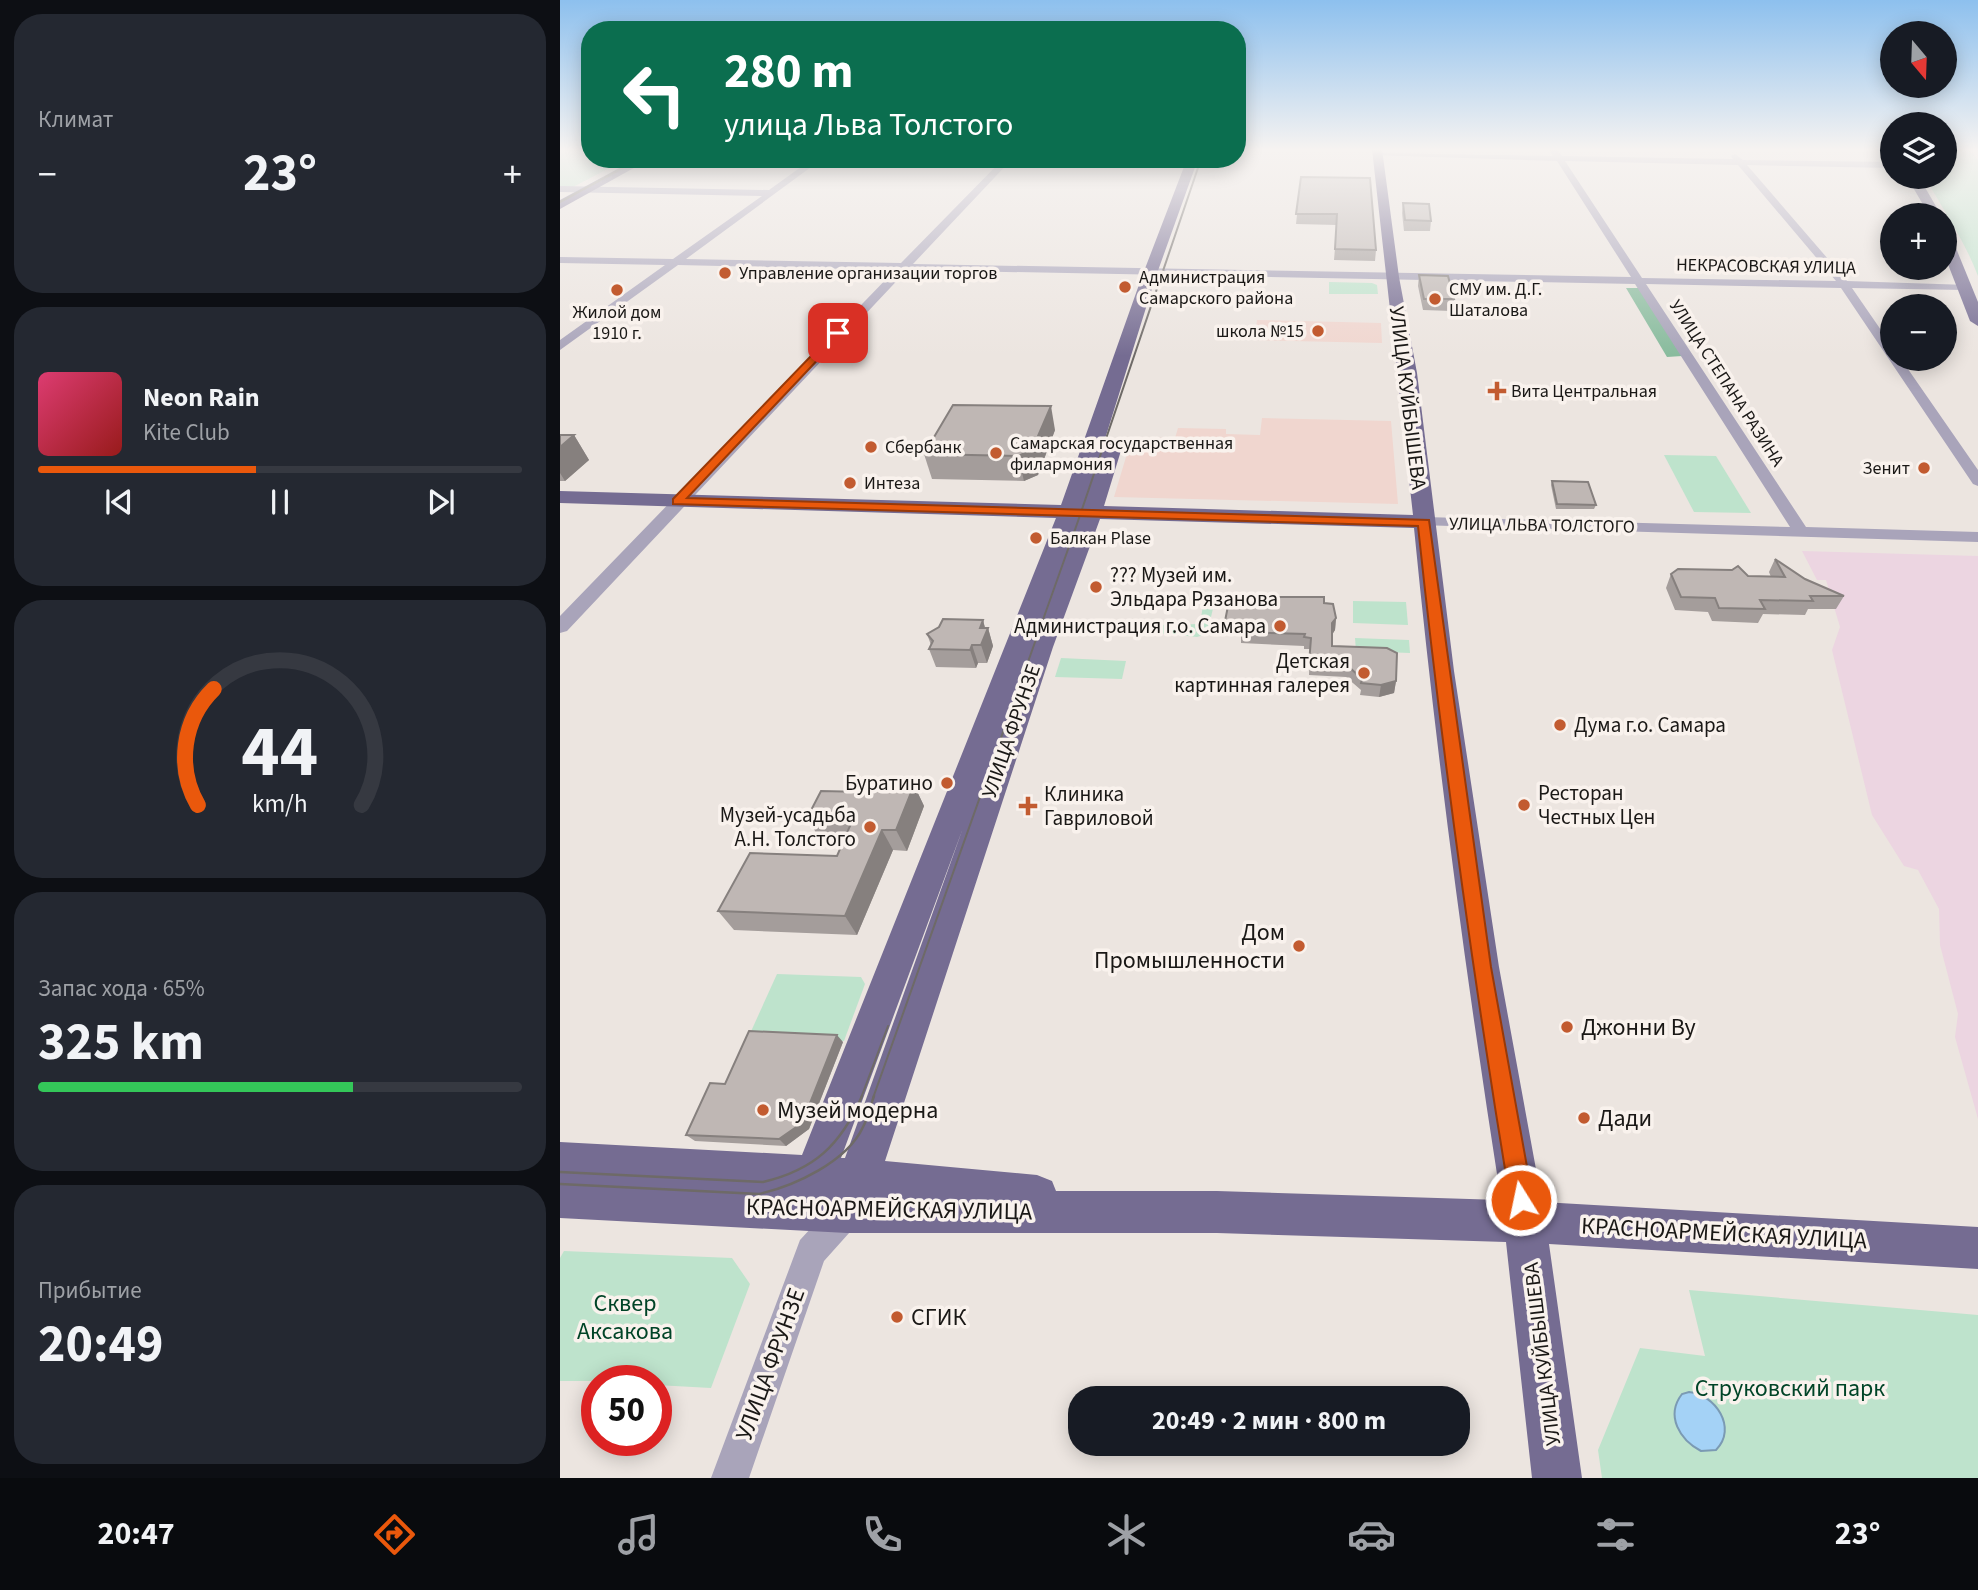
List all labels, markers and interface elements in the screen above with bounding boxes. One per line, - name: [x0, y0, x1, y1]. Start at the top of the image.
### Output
- north arrow: [1880, 21, 1956, 98]
- map controls: [1880, 21, 1957, 371]
- text: 280 m: [724, 37, 853, 107]
- icon: left: [609, 49, 700, 140]
- text: улица Льва Толстого: [724, 102, 1013, 148]
- text: Климат: [38, 103, 113, 136]
- button: layers: [1880, 112, 1957, 189]
- text: 23°: [243, 137, 317, 211]
- text: −: [38, 148, 57, 202]
- text: +: [503, 148, 522, 202]
- button: +: [1880, 203, 1957, 280]
- street label: НЕКРАСОВСКАЯ УЛИЦА: [1676, 252, 1856, 281]
- place label: Управление организации торгов: [739, 261, 997, 286]
- marker: Управление организации торгов: [717, 265, 733, 281]
- place label: Администрация Самарского района: [1139, 265, 1293, 311]
- place label: СМУ им. Д.Г. Шаталова: [1449, 277, 1542, 323]
- marker: Администрация Самарского района: [1117, 279, 1133, 295]
- marker: Жилой дом 1910 г.: [609, 282, 625, 298]
- marker: СМУ им. Д.Г. Шаталова: [1427, 291, 1443, 307]
- button: −: [1880, 294, 1957, 371]
- street label: УЛИЦА СТЕПАНА РАЗИНА: [1663, 295, 1790, 472]
- place label: Жилой дом 1910 г.: [573, 300, 661, 346]
- pin: [808, 303, 868, 363]
- street label: УЛИЦА КУЙБЫШЕВА: [1382, 305, 1434, 492]
- icon: arrive: [819, 314, 857, 352]
- place label: школа №15: [1216, 319, 1304, 344]
- marker: школа №15: [1310, 323, 1326, 339]
- text: Neon Rain: [143, 379, 260, 416]
- place label: Вита Центральная: [1511, 379, 1657, 404]
- marker: Вита Центральная: [1489, 383, 1505, 399]
- text: Kite Club: [143, 416, 230, 449]
- place label: Самарская государственная филармония: [1010, 431, 1233, 477]
- place label: Сбербанк: [885, 435, 961, 460]
- marker: Сбербанк: [863, 439, 879, 455]
- marker: Самарская государственная филармония: [988, 445, 1004, 461]
- place label: Зенит: [1863, 456, 1910, 481]
- marker: Зенит: [1916, 460, 1932, 476]
- place label: Интеза: [864, 471, 920, 496]
- marker: Интеза: [842, 475, 858, 491]
- icon: previous: [100, 483, 138, 521]
- icon: pause: [261, 483, 299, 521]
- icon: next: [422, 483, 460, 521]
- street label: УЛИЦА ЛЬВА ТОЛСТОГО: [1449, 511, 1635, 540]
- place label: Балкан Plase: [1050, 526, 1151, 551]
- marker: Балкан Plase: [1028, 530, 1044, 546]
- place label: ??? Музей им. Эльдара Рязанова: [1110, 560, 1278, 614]
- marker: ??? Музей им. Эльдара Рязанова: [1088, 579, 1104, 595]
- place label: Администрация г.о. Самара: [1014, 611, 1266, 641]
- marker: Администрация г.о. Самара: [1272, 618, 1288, 634]
- place label: Детская картинная галерея: [1174, 646, 1350, 700]
- street label: УЛИЦА ФРУНЗЕ: [974, 660, 1048, 802]
- marker: Детская картинная галерея: [1356, 665, 1372, 681]
- text: 44: [242, 700, 318, 804]
- place label: Дума г.о. Самара: [1574, 710, 1726, 740]
- marker: Дума г.о. Самара: [1552, 717, 1568, 733]
- place label: Буратино: [845, 768, 933, 798]
- marker: Буратино: [939, 775, 955, 791]
- place label: Ресторан Честных Цен: [1538, 778, 1655, 832]
- place label: Клиника Гавриловой: [1044, 779, 1154, 833]
- text: km/h: [252, 786, 308, 822]
- marker: Клиника Гавриловой: [1018, 796, 1038, 816]
- marker: Ресторан Честных Цен: [1516, 797, 1532, 813]
- place label: Музей-усадьба А.Н. Толстого: [720, 800, 856, 854]
- marker: Музей-усадьба А.Н. Толстого: [862, 819, 878, 835]
- place label: Дом Промышленности: [1094, 915, 1285, 978]
- marker: Дом Промышленности: [1291, 938, 1307, 954]
- text: Запас хода · 65%: [38, 972, 205, 1005]
- text: 325 km: [38, 1006, 204, 1080]
- place label: Джонни Ву: [1581, 1010, 1696, 1045]
- marker: Джонни Ву: [1559, 1019, 1575, 1035]
- place label: Музей модерна: [777, 1093, 938, 1128]
- place label: Дади: [1598, 1101, 1652, 1136]
- marker: Музей модерна: [755, 1102, 771, 1118]
- marker: Дади: [1576, 1110, 1592, 1126]
- position arrow: [1484, 1163, 1558, 1237]
- street label: КРАСНОАРМЕЙСКАЯ УЛИЦА: [746, 1190, 1032, 1229]
- street label: КРАСНОАРМЕЙСКАЯ УЛИЦА: [1580, 1209, 1868, 1258]
- street label: УЛИЦА КУЙБЫШЕВА: [1516, 1260, 1568, 1447]
- text: Прибытие: [38, 1274, 142, 1307]
- street label: УЛИЦА ФРУНЗЕ: [727, 1283, 814, 1445]
- park label: Сквер Аксакова: [577, 1286, 673, 1349]
- place label: СГИК: [911, 1300, 966, 1335]
- text: 20:49: [38, 1308, 163, 1382]
- marker: СГИК: [889, 1309, 905, 1325]
- speed limit sign: 50: [581, 1365, 672, 1456]
- park label: Струковский парк: [1695, 1371, 1885, 1406]
- text: 20:49 · 2 мин · 800 m: [1152, 1402, 1386, 1439]
- icon: directions: [370, 1510, 419, 1559]
- icon: music: [614, 1510, 663, 1559]
- icon: phone: [858, 1510, 907, 1559]
- icon: climate: [1102, 1510, 1151, 1559]
- icon: car: [1347, 1510, 1396, 1559]
- icon: filters: [1591, 1510, 1640, 1559]
- text: 20:47: [98, 1511, 175, 1557]
- text: 23°: [1835, 1511, 1880, 1557]

